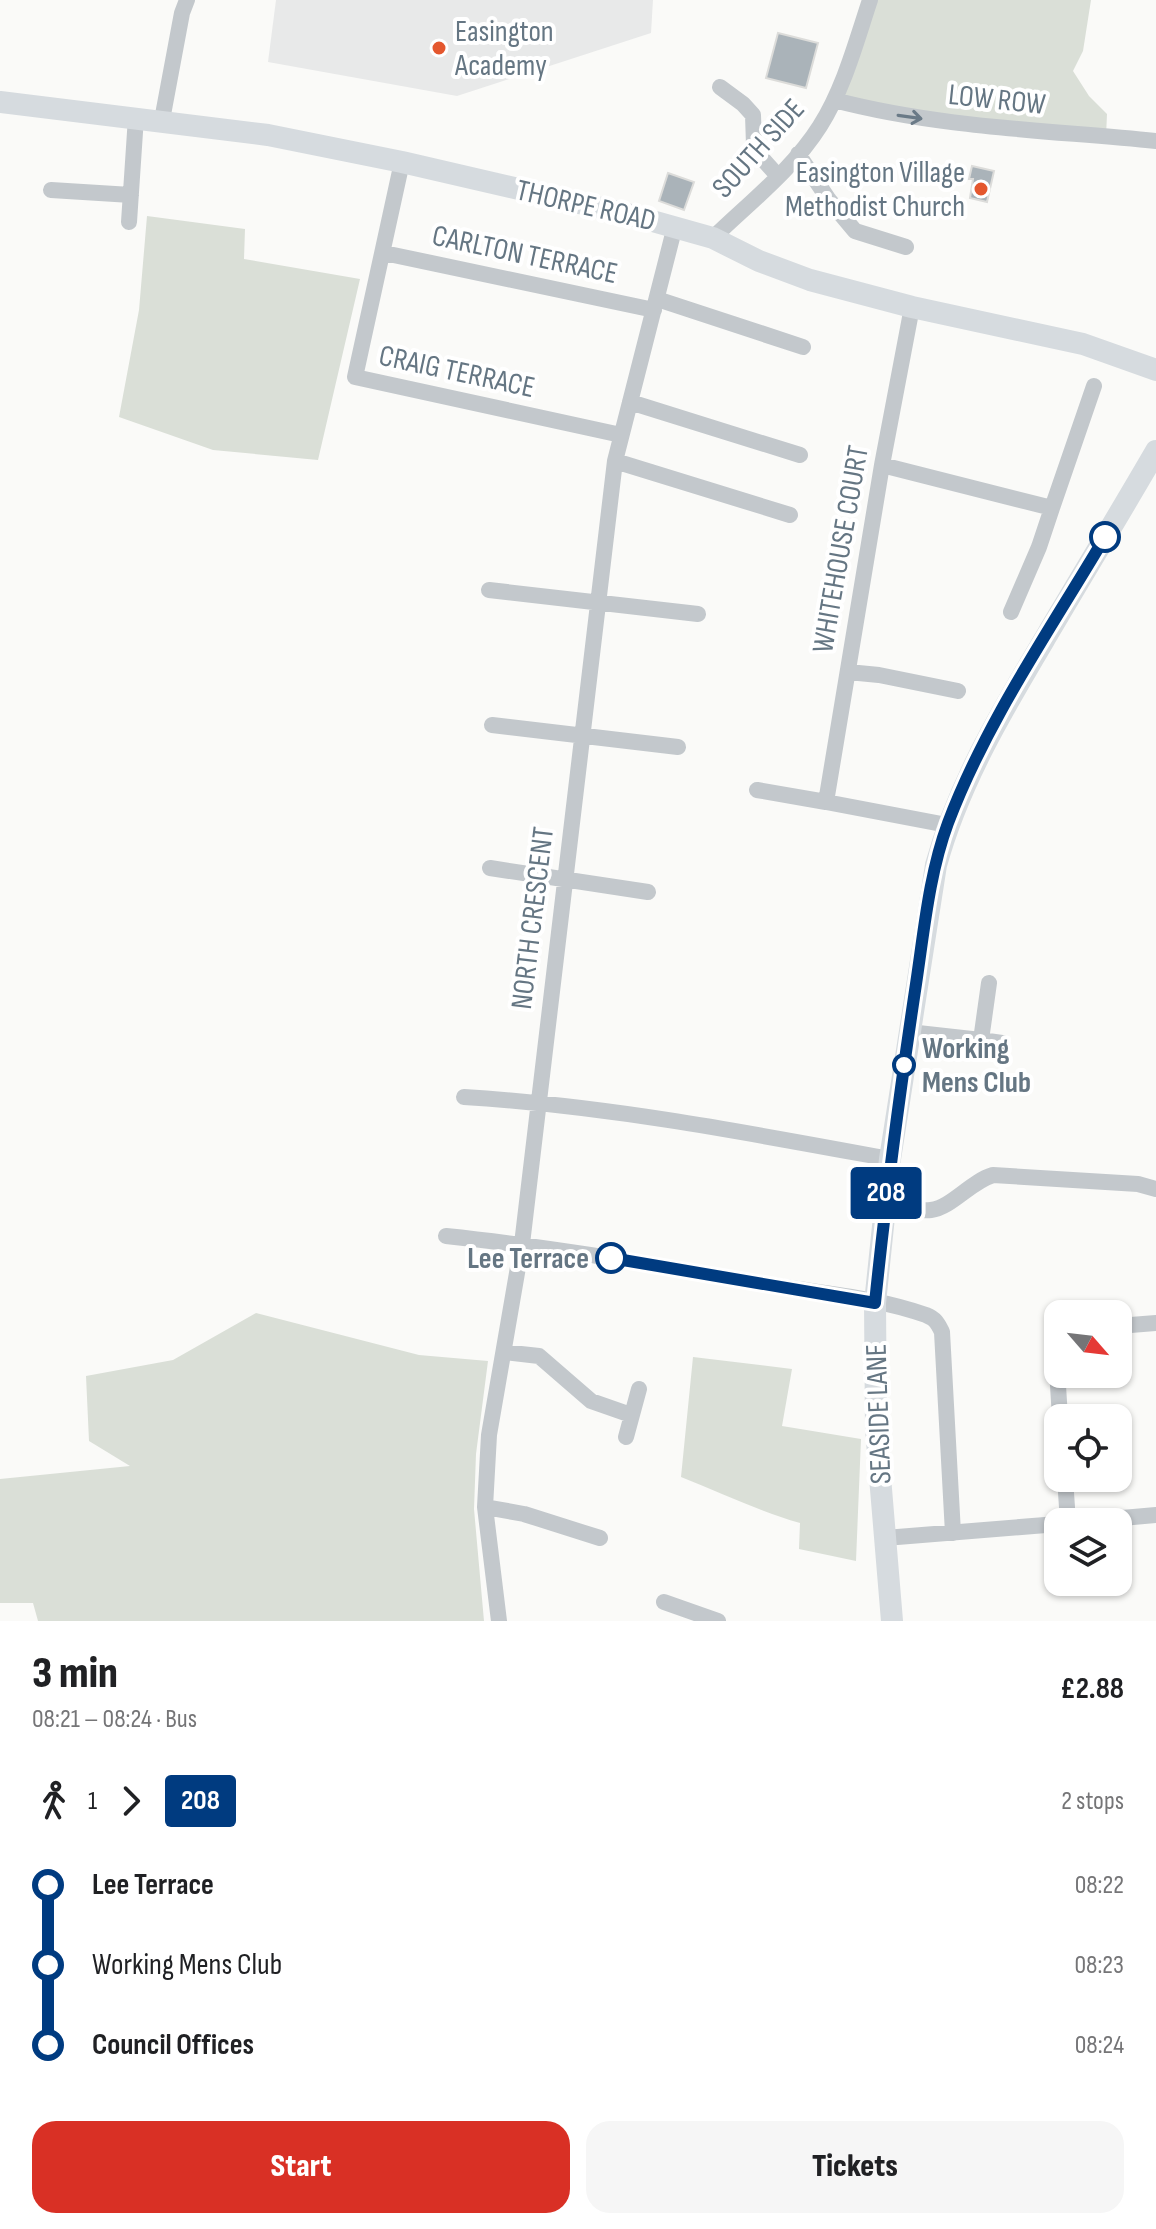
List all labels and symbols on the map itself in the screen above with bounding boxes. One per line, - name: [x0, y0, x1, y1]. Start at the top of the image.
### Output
- place label: Easington Academy: [454, 14, 554, 84]
- marker: Easington Academy: [430, 39, 448, 57]
- street label: LOW ROW: [947, 77, 1048, 123]
- street label: SOUTH SIDE: [705, 92, 812, 206]
- one-way arrow: [897, 110, 923, 125]
- place label: Easington Village Methodist Church: [785, 155, 965, 225]
- street label: THORPE ROAD: [513, 172, 659, 239]
- marker: Easington Village Methodist Church: [972, 180, 990, 198]
- street label: CARLTON TERRACE: [429, 218, 621, 292]
- street label: CRAIG TERRACE: [376, 338, 538, 406]
- street label: WHITEHOUSE COURT: [805, 443, 877, 656]
- unlabelled marker: [1090, 522, 1120, 552]
- street label: NORTH CRESCENT: [504, 825, 562, 1011]
- place label: Working Mens Club: [922, 1031, 1031, 1101]
- marker: Working Mens Club: [893, 1054, 915, 1076]
- line badge: 208: [840, 1167, 932, 1219]
- place label: Lee Terrace: [467, 1241, 589, 1277]
- marker: Lee Terrace: [596, 1243, 626, 1273]
- north arrow: [1044, 1300, 1132, 1388]
- street label: SEASIDE LANE: [859, 1343, 899, 1485]

